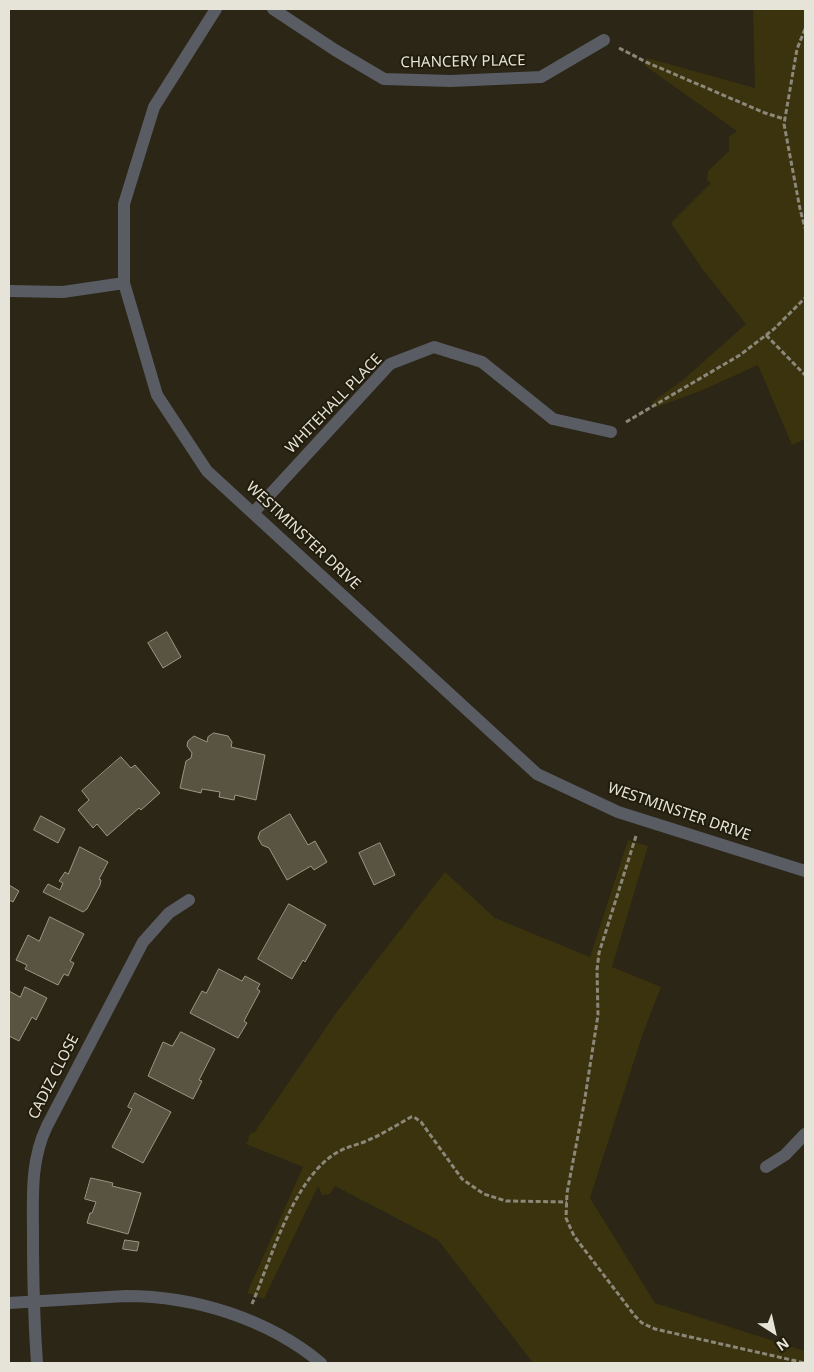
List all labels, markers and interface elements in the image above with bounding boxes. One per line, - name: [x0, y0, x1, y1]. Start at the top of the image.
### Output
- street label: CHANCERY PLACE: [400, 52, 526, 72]
- street label: WHITEHALL PLACE: [282, 351, 386, 457]
- street label: WESTMINSTER DRIVE: [242, 478, 364, 594]
- street label: WESTMINSTER DRIVE: [605, 779, 753, 845]
- street label: CADIZ CLOSE: [25, 1032, 83, 1122]
- north arrow: [749, 1307, 799, 1357]
- text: N: [773, 1334, 793, 1356]

